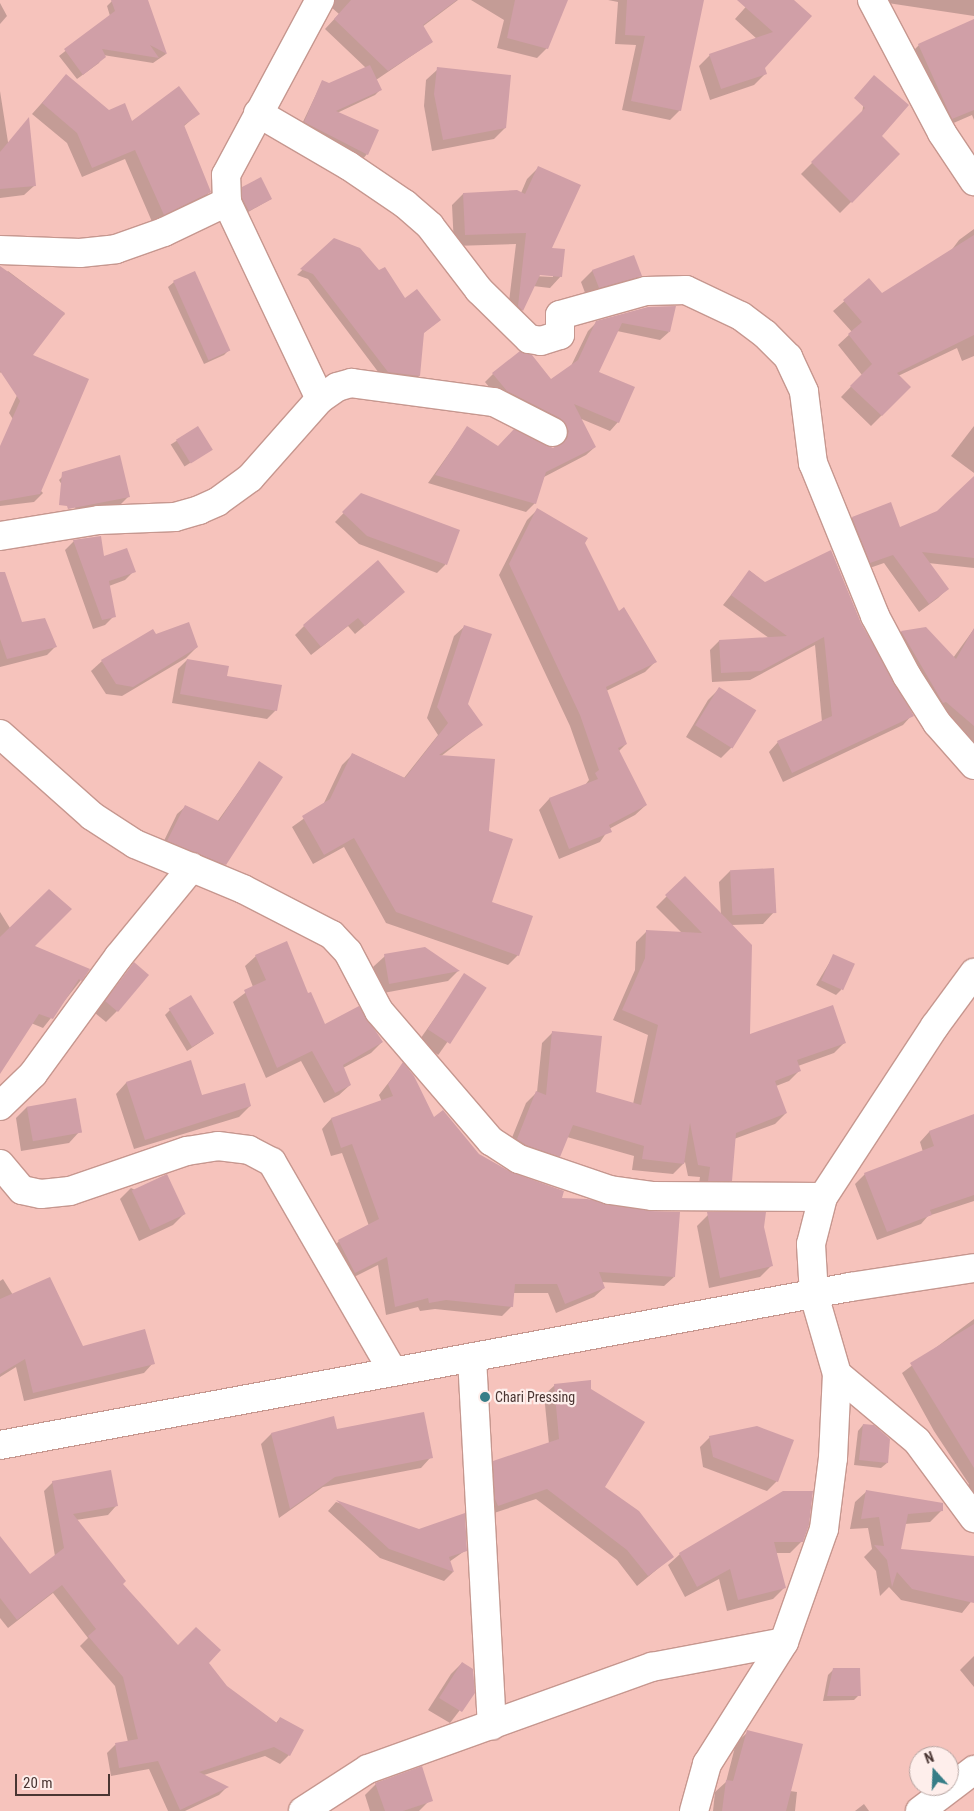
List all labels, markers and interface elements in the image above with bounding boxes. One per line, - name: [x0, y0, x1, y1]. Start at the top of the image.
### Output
- place label: Chari Pressing: [495, 1389, 575, 1405]
- marker: Chari Pressing: [479, 1391, 491, 1403]
- north arrow: [909, 1746, 959, 1796]
- text: N: [922, 1749, 936, 1767]
- scale bar: [18, 1764, 112, 1796]
- text: 20 m: [23, 1774, 53, 1792]

